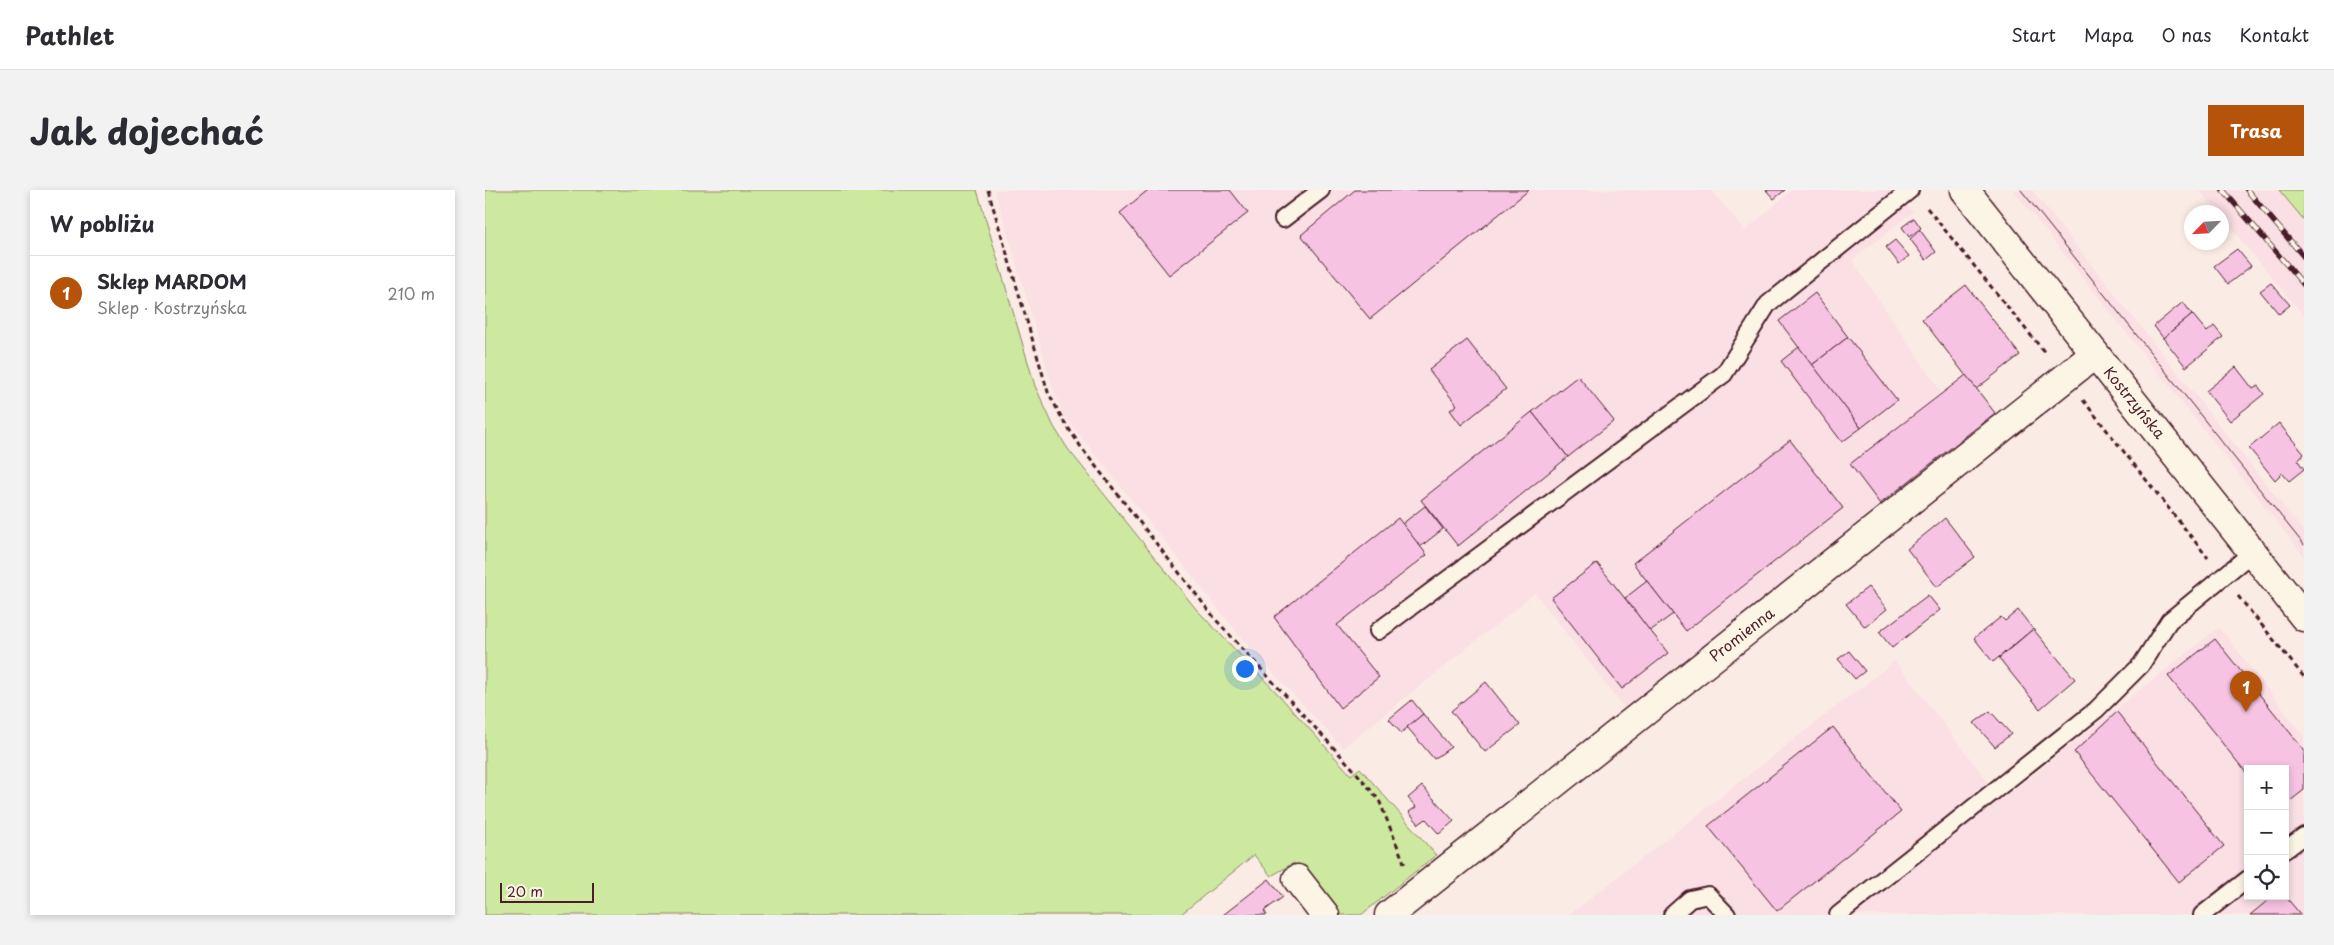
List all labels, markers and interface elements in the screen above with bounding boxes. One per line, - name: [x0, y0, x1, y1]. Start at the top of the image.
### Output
- text: Pathlet: [25, 17, 115, 53]
- text: Start: [2011, 21, 2056, 48]
- text: Mapa: [2084, 21, 2133, 48]
- text: O nas: [2161, 21, 2211, 48]
- text: Kontakt: [2239, 21, 2309, 48]
- text: Jak dojechać: [30, 104, 264, 157]
- button: Trasa: [2208, 105, 2304, 156]
- north arrow: [2184, 205, 2229, 250]
- text: W pobliżu: [50, 207, 155, 239]
- text: Sklep MARDOM: [97, 267, 247, 295]
- text: 1: [62, 281, 70, 305]
- text: 210 m: [387, 281, 435, 305]
- text: Sklep · Kostrzyńska: [97, 295, 246, 319]
- street label: Kostrzyńska: [2099, 361, 2172, 444]
- street label: Promienna: [1704, 601, 1779, 667]
- your location: [1232, 656, 1258, 682]
- pin: 1: [2230, 671, 2262, 712]
- map controls: [2244, 765, 2289, 900]
- button: +: [2244, 765, 2289, 810]
- button: −: [2244, 810, 2289, 855]
- button: locate: [2244, 855, 2289, 900]
- scale bar: [500, 880, 594, 903]
- text: 20 m: [507, 881, 543, 902]

